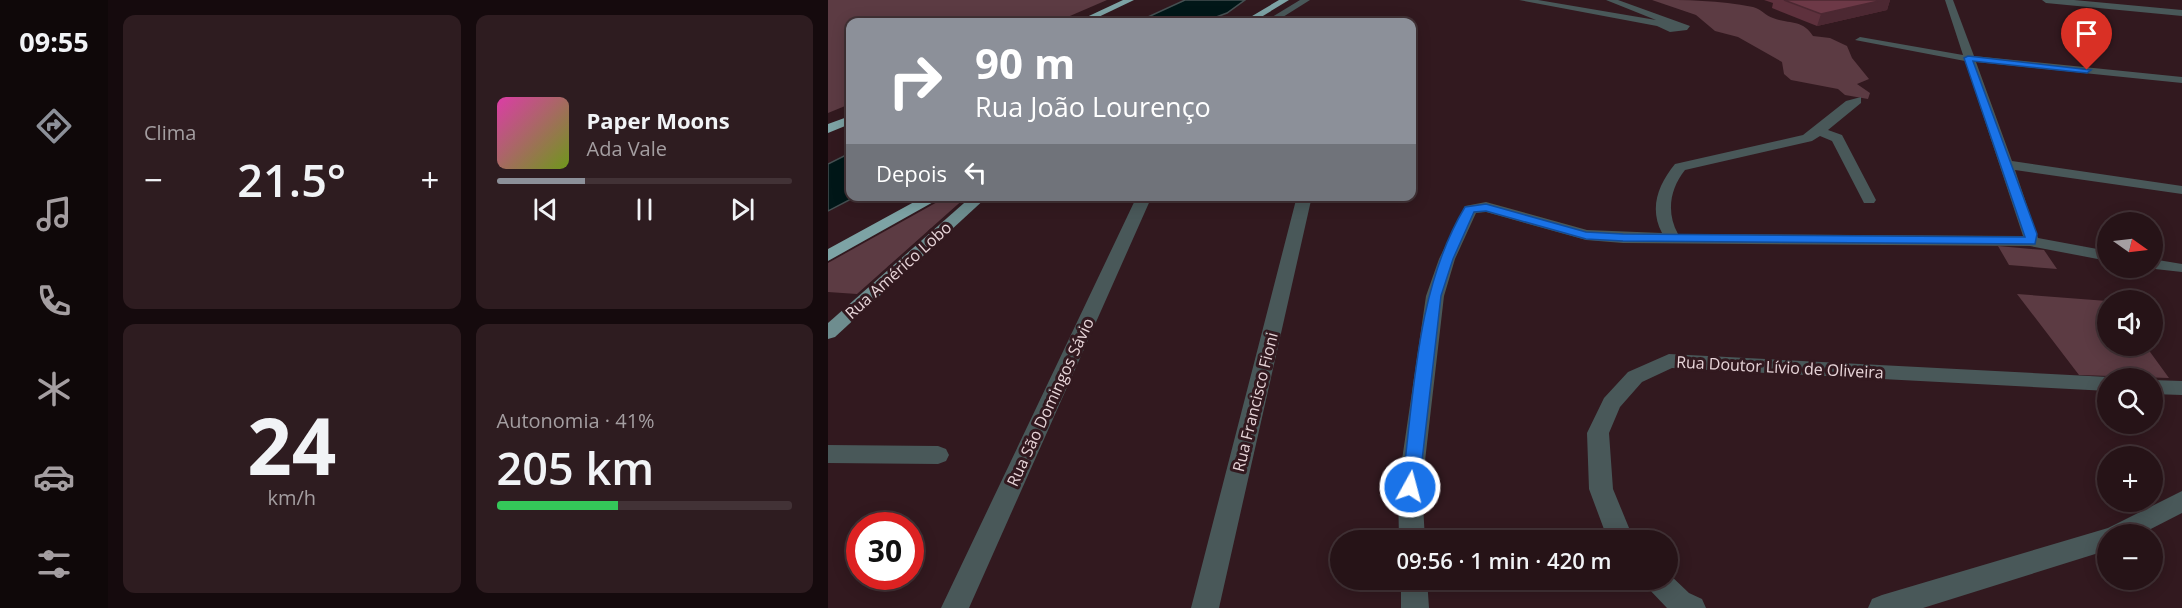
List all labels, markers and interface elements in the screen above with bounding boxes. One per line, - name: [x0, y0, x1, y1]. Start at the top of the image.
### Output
- pin: [2061, 8, 2112, 70]
- icon: arrive: [2070, 17, 2103, 50]
- text: 09:55: [19, 23, 89, 60]
- text: 90 m: [975, 34, 1075, 91]
- icon: right: [876, 42, 954, 120]
- text: Rua João Lourenço: [975, 88, 1211, 125]
- icon: directions: [33, 105, 75, 147]
- text: Paper Moons: [587, 105, 730, 135]
- text: Clima: [144, 119, 196, 146]
- text: Ada Vale: [587, 135, 667, 162]
- text: 21.5°: [237, 149, 346, 210]
- icon: left: [959, 156, 992, 189]
- text: −: [144, 157, 163, 202]
- text: +: [421, 157, 439, 202]
- text: Depois: [876, 158, 947, 188]
- icon: music: [33, 193, 75, 235]
- icon: previous: [529, 193, 562, 226]
- icon: pause: [628, 193, 661, 226]
- icon: next: [726, 193, 759, 226]
- north arrow: [2097, 212, 2163, 278]
- map controls: [2097, 212, 2163, 590]
- street label: Rua Américo Lobo: [840, 216, 956, 324]
- icon: phone: [33, 280, 75, 322]
- button: sound: [2097, 290, 2163, 356]
- street label: Rua São Domingos Sávio: [1001, 314, 1099, 490]
- street label: Rua Francisco Fioni: [1227, 330, 1283, 474]
- street label: Rua Doutor Lívio de Oliveira: [1676, 351, 1884, 383]
- icon: climate: [33, 368, 75, 410]
- button: search: [2097, 368, 2163, 434]
- text: 24: [247, 392, 336, 498]
- text: Autonomia · 41%: [497, 407, 655, 434]
- text: 205 km: [497, 437, 654, 498]
- button: +: [2097, 446, 2163, 512]
- position arrow: [1378, 455, 1442, 519]
- icon: car: [33, 456, 75, 498]
- text: km/h: [267, 484, 316, 511]
- speed limit sign: 30: [846, 512, 924, 590]
- button: −: [2097, 524, 2163, 590]
- icon: filters: [33, 543, 75, 585]
- text: 09:56 · 1 min · 420 m: [1396, 545, 1612, 575]

